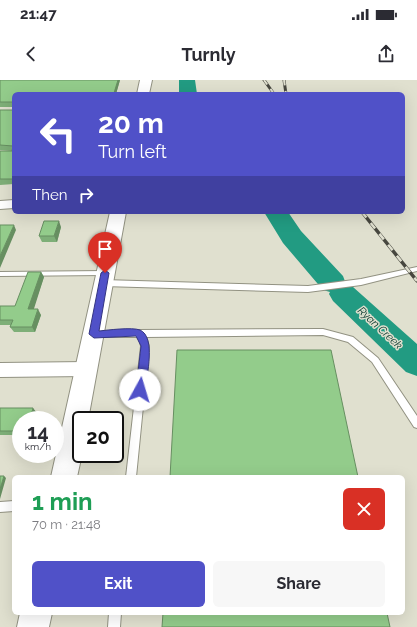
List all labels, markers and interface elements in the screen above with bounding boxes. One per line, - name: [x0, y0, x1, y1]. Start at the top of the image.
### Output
- text: 21:47: [20, 5, 57, 23]
- icon: back: [20, 43, 42, 65]
- icon: share: [375, 43, 397, 65]
- text: Turnly: [181, 44, 236, 65]
- text: 20 m: [98, 107, 164, 140]
- icon: left: [32, 108, 84, 160]
- text: Turn left: [98, 141, 167, 162]
- icon: right: [75, 184, 97, 206]
- text: Then: [32, 186, 67, 204]
- pin: [88, 232, 122, 273]
- icon: arrive: [94, 238, 116, 260]
- water label: Ryan Creek: [355, 304, 405, 352]
- position arrow: [119, 369, 161, 411]
- speed limit sign: 20: [72, 411, 124, 463]
- text: 14: [27, 420, 49, 444]
- text: km/h: [25, 441, 51, 452]
- text: 1 min: [32, 487, 93, 516]
- button: close: [343, 488, 385, 530]
- text: 70 m · 21:48: [32, 517, 101, 532]
- button: Exit: [32, 561, 205, 607]
- button: Share: [213, 561, 385, 607]

